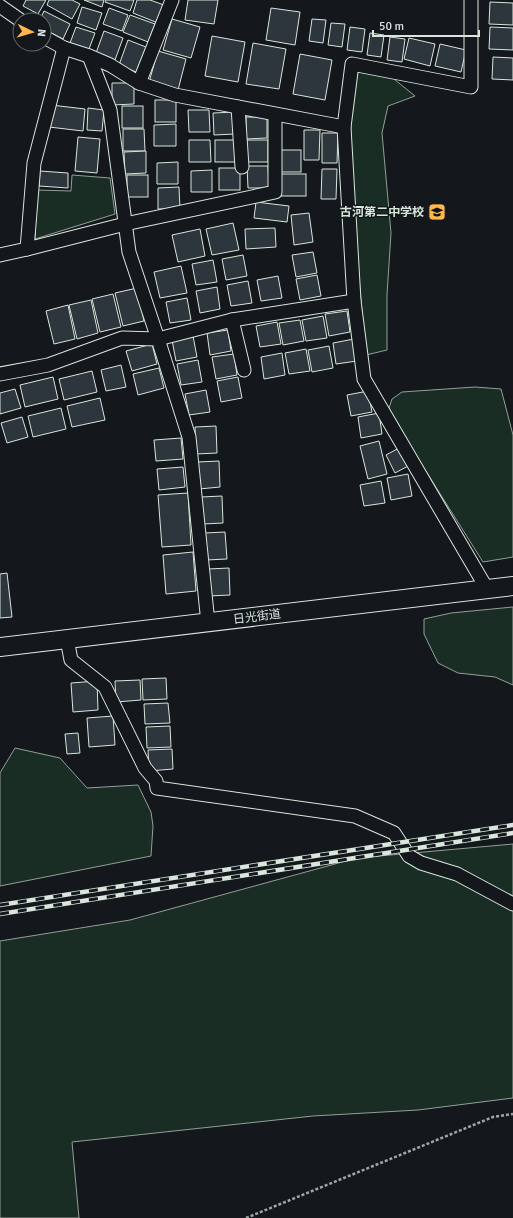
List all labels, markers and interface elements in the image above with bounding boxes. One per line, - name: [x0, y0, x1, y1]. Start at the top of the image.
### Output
- north arrow: [12, 12, 52, 52]
- scale bar: [373, 12, 479, 38]
- text: 50 m: [379, 19, 404, 34]
- text: N: [35, 28, 48, 37]
- school or university icon: 古河第二中学校: [427, 202, 447, 222]
- place label: 古河第二中学校: [340, 205, 424, 220]
- street label: 日光街道: [232, 607, 282, 627]

